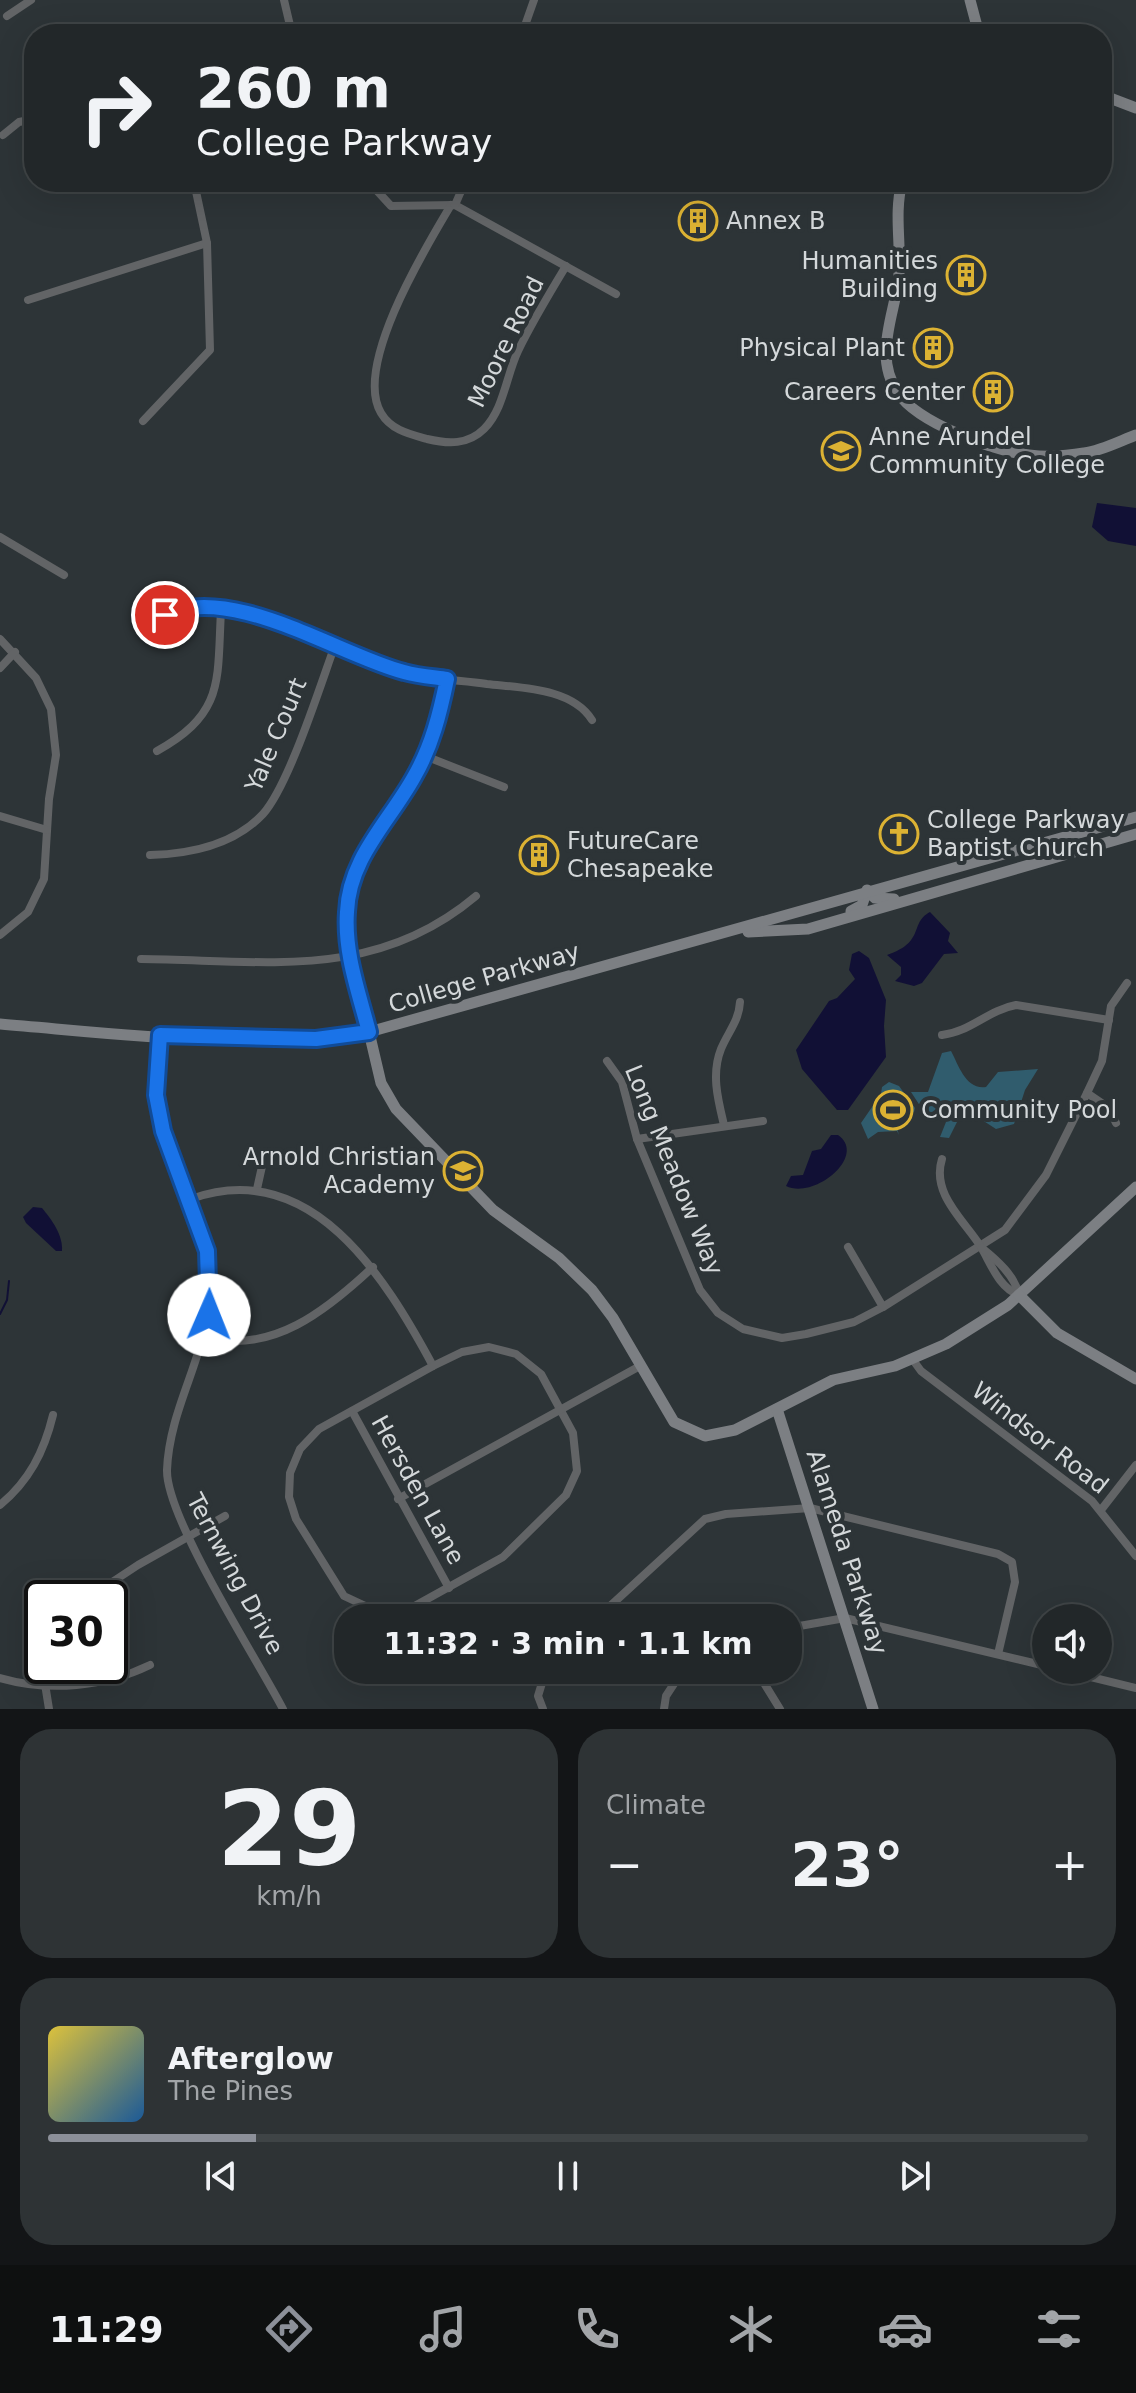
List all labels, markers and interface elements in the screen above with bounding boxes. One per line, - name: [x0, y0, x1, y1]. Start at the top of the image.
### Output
- text: 260 m: [196, 55, 391, 120]
- icon: right: [64, 56, 168, 160]
- text: College Parkway: [196, 122, 492, 163]
- building icon: Annex B: [677, 200, 719, 242]
- place label: Annex B: [726, 207, 825, 235]
- place label: Humanities Building: [801, 247, 938, 303]
- building icon: Humanities Building: [945, 254, 987, 296]
- street label: Moore Road: [462, 272, 550, 412]
- building icon: Physical Plant: [912, 327, 954, 369]
- place label: Physical Plant: [739, 334, 905, 362]
- building icon: Careers Center: [972, 371, 1014, 413]
- place label: Careers Center: [784, 378, 965, 406]
- place label: Anne Arundel Community College: [869, 423, 1105, 479]
- school or university icon: Anne Arundel Community College: [820, 430, 862, 472]
- pin: [131, 581, 199, 649]
- icon: arrive: [143, 593, 187, 637]
- street label: Yale Court: [239, 674, 313, 797]
- place label: College Parkway Baptist Church: [927, 806, 1125, 862]
- church icon: College Parkway Baptist Church: [878, 813, 920, 855]
- place label: FutureCare Chesapeake: [567, 827, 713, 883]
- building icon: FutureCare Chesapeake: [518, 834, 560, 876]
- street label: College Parkway: [385, 937, 583, 1019]
- street label: Long Meadow Way: [619, 1061, 729, 1279]
- sports icon: Community Pool: [872, 1089, 914, 1131]
- place label: Community Pool: [921, 1096, 1117, 1124]
- place label: Arnold Christian Academy: [243, 1143, 435, 1199]
- school or university icon: Arnold Christian Academy: [442, 1150, 484, 1192]
- position arrow: [167, 1273, 251, 1357]
- street label: Windsor Road: [966, 1376, 1114, 1500]
- street label: Hersden Lane: [365, 1411, 471, 1569]
- street label: Alameda Parkway: [801, 1446, 893, 1658]
- street label: Ternwing Drive: [180, 1488, 289, 1659]
- speed limit sign: 30: [24, 1580, 128, 1684]
- map controls: [1032, 1604, 1112, 1684]
- button: sound: [1032, 1604, 1112, 1684]
- text: 11:32 · 3 min · 1.1 km: [383, 1626, 753, 1661]
- text: 29: [217, 1768, 361, 1890]
- text: Climate: [606, 1790, 706, 1820]
- text: 23°: [790, 1830, 904, 1900]
- text: −: [606, 1839, 643, 1890]
- text: +: [1051, 1839, 1088, 1890]
- text: km/h: [256, 1881, 322, 1911]
- text: Afterglow: [168, 2041, 334, 2076]
- text: The Pines: [168, 2076, 293, 2106]
- icon: previous: [199, 2154, 243, 2198]
- icon: pause: [546, 2154, 590, 2198]
- icon: next: [893, 2154, 937, 2198]
- icon: directions: [261, 2301, 317, 2357]
- icon: music: [415, 2301, 471, 2357]
- icon: phone: [569, 2301, 625, 2357]
- icon: climate: [723, 2301, 779, 2357]
- icon: car: [877, 2301, 933, 2357]
- icon: filters: [1031, 2301, 1087, 2357]
- text: 11:29: [49, 2309, 164, 2350]

